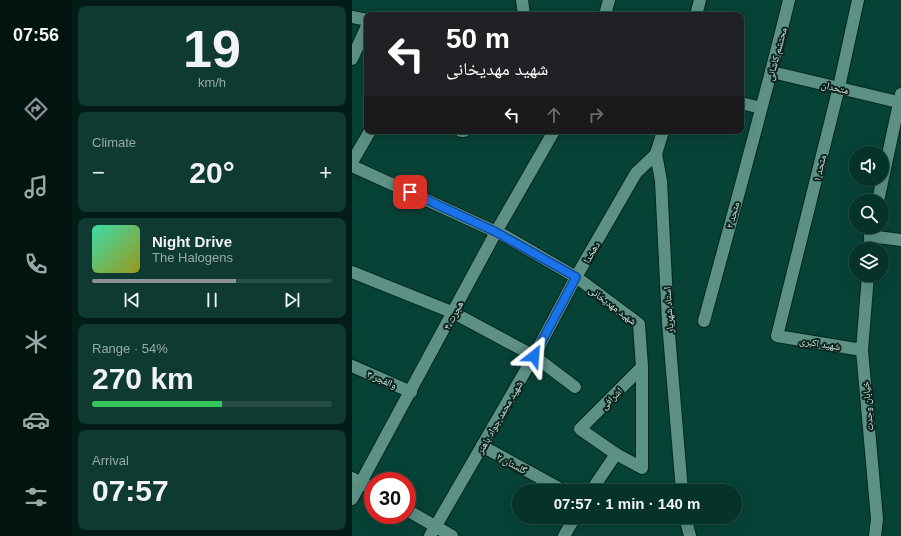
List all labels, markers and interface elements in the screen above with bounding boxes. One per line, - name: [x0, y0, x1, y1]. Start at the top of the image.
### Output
- text: 19: [183, 20, 241, 78]
- text: 50 m: [446, 23, 510, 54]
- text: 07:56: [13, 25, 59, 45]
- street label: محتشم کاشانی: [764, 26, 791, 83]
- icon: left: [380, 28, 432, 80]
- text: شهید مهدیخانی: [446, 59, 548, 79]
- text: km/h: [198, 75, 226, 90]
- street label: متحدان: [820, 79, 850, 97]
- icon: directions: [22, 95, 50, 123]
- icon: left: [501, 104, 523, 126]
- icon: ahead: [543, 104, 565, 126]
- icon: right: [585, 104, 607, 126]
- text: Climate: [92, 135, 136, 150]
- map controls: [849, 146, 889, 282]
- button: sound: [849, 146, 889, 186]
- street label: متحد ۱: [811, 153, 828, 182]
- text: 20°: [189, 156, 235, 189]
- text: −: [92, 160, 105, 185]
- text: +: [319, 160, 332, 185]
- icon: music: [22, 173, 50, 201]
- pin: [393, 175, 427, 209]
- icon: arrive: [399, 181, 421, 203]
- button: search: [849, 194, 889, 234]
- street label: متحد ۲: [724, 200, 741, 230]
- text: Night Drive: [152, 233, 232, 250]
- street label: دهخدا: [581, 240, 602, 265]
- button: layers: [849, 242, 889, 282]
- icon: phone: [22, 250, 50, 278]
- text: The Halogens: [152, 250, 233, 265]
- street label: شهید مهدیخانی: [586, 284, 639, 328]
- street label: استاد شهریار: [661, 286, 676, 334]
- icon: previous: [121, 289, 143, 311]
- icon: pause: [201, 289, 223, 311]
- icon: next: [281, 289, 303, 311]
- street label: هجرت ۴: [441, 299, 466, 331]
- icon: climate: [22, 328, 50, 356]
- position arrow: [513, 335, 555, 377]
- street label: شهید اکبری: [799, 335, 842, 353]
- text: Range · 54%: [92, 341, 168, 356]
- text: 270 km: [92, 362, 194, 395]
- street label: والفجر ۳: [365, 368, 399, 391]
- street label: شهید محمد جواد باهنر: [474, 379, 525, 457]
- street label: خیابان وحدت: [860, 380, 876, 431]
- street label: اشرافی: [598, 385, 625, 412]
- icon: car: [22, 406, 50, 434]
- street label: گلستان ۲: [494, 451, 529, 477]
- text: Arrival: [92, 453, 129, 468]
- speed limit sign: 30: [364, 472, 416, 524]
- text: 07:57: [92, 474, 169, 507]
- icon: filters: [22, 483, 50, 511]
- text: 07:57 · 1 min · 140 m: [554, 495, 700, 512]

